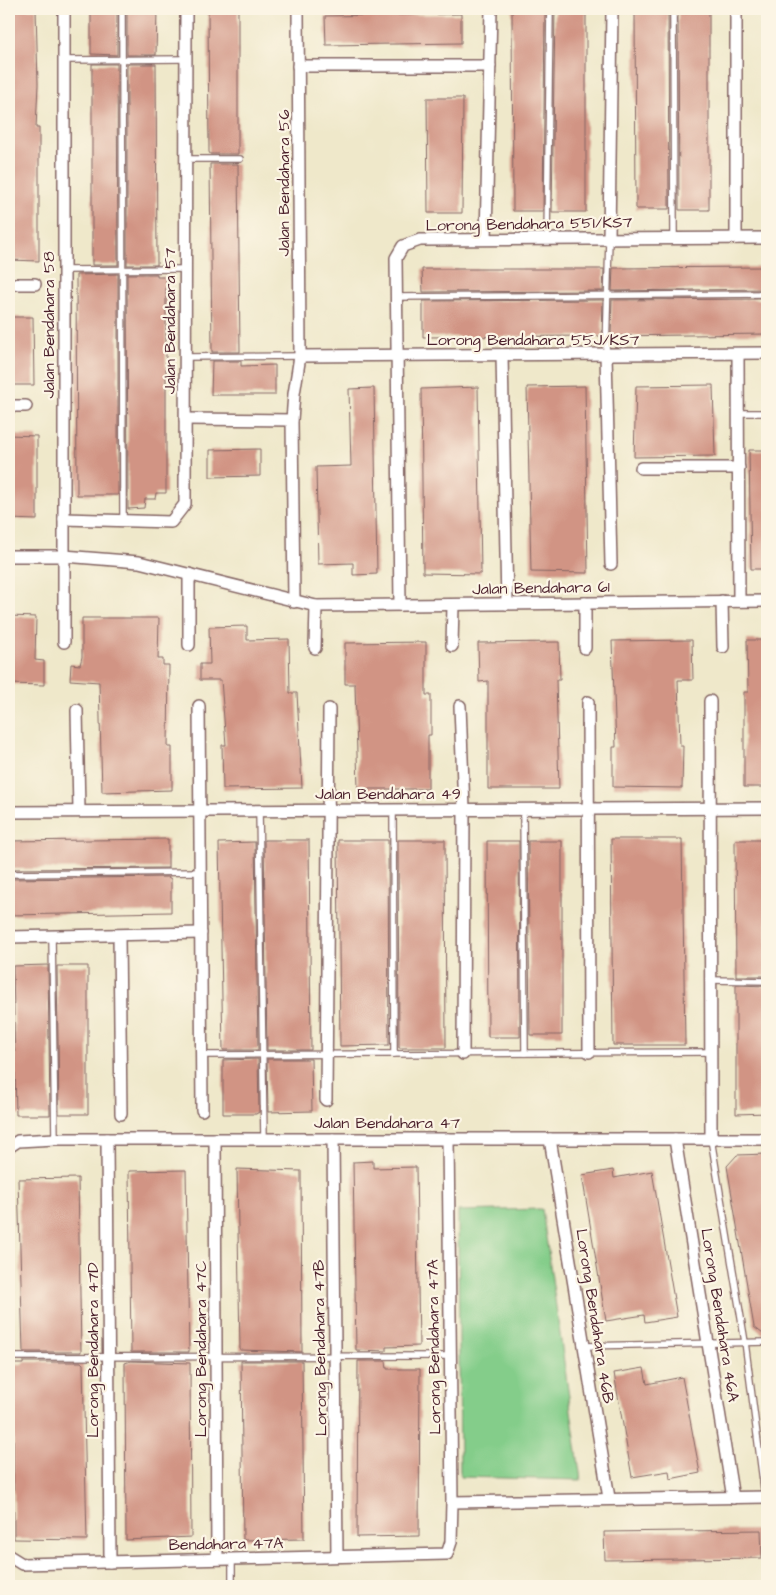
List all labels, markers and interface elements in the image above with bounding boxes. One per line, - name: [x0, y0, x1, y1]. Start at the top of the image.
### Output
- street label: Jalan Bendahara 56: [273, 110, 295, 256]
- street label: Lorong Bendahara 55I/KS7: [426, 211, 633, 238]
- street label: Jalan Bendahara 57: [159, 248, 181, 394]
- street label: Jalan Bendahara 58: [38, 251, 60, 399]
- street label: Lorong Bendahara 55J/KS7: [427, 329, 639, 352]
- street label: Jalan Bendahara 61: [472, 576, 610, 600]
- street label: Jalan Bendahara 49: [315, 783, 461, 805]
- street label: Jalan Bendahara 47: [314, 1112, 460, 1134]
- street label: Lorong Bendahara 46B: [569, 1227, 620, 1406]
- street label: Lorong Bendahara 46A: [694, 1227, 745, 1404]
- street label: Lorong Bendahara 47B: [307, 1259, 334, 1436]
- street label: Lorong Bendahara 47A: [421, 1259, 448, 1435]
- street label: Lorong Bendahara 47C: [190, 1261, 213, 1437]
- street label: Lorong Bendahara 47D: [82, 1262, 105, 1438]
- street label: Bendahara 47A: [168, 1532, 284, 1556]

